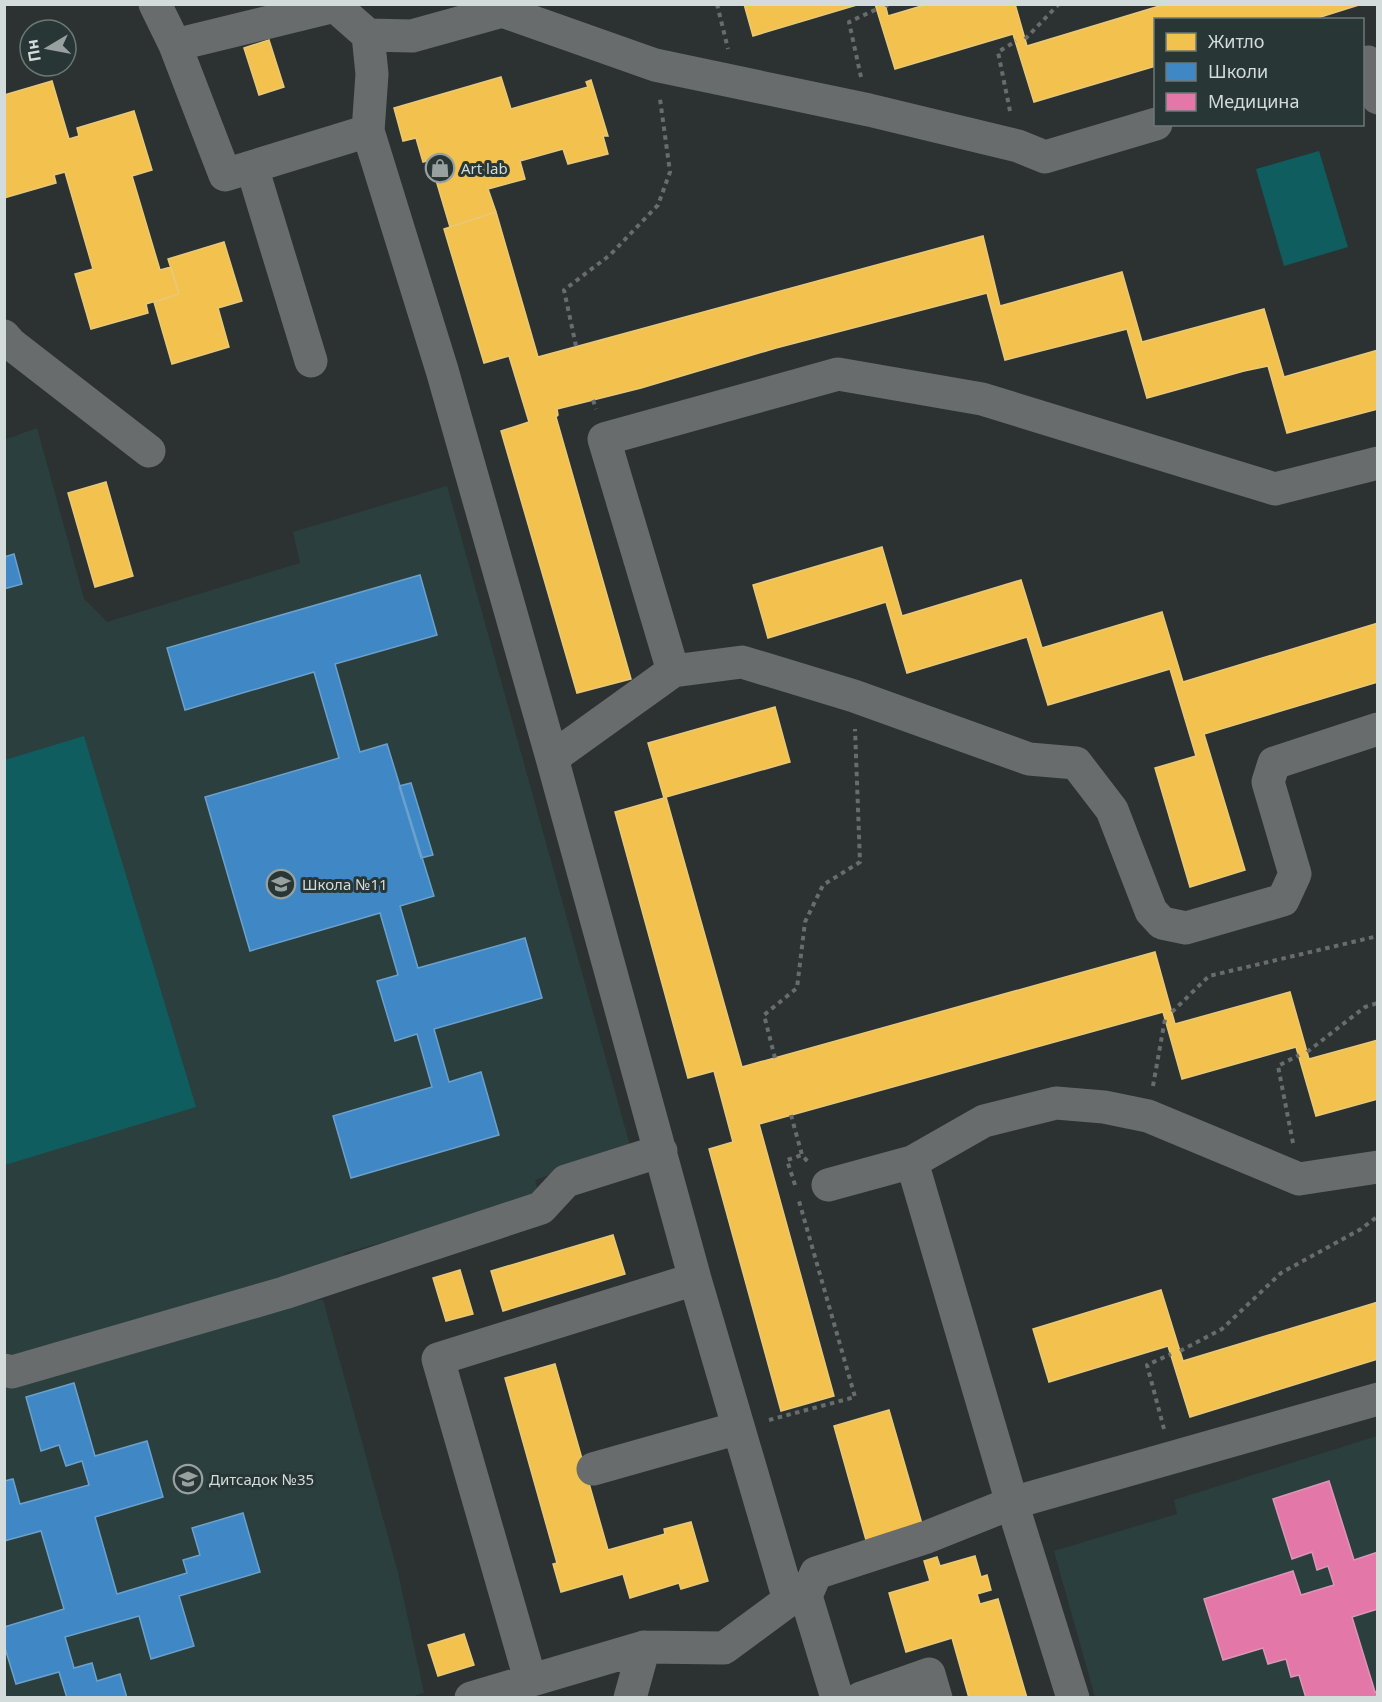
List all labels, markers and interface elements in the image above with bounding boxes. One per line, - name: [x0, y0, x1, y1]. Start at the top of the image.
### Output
- north arrow: [18, 18, 78, 78]
- legend: [1154, 18, 1364, 126]
- text: Житло: [1208, 29, 1265, 53]
- text: Пн: [20, 38, 46, 64]
- text: Школи: [1208, 59, 1268, 83]
- text: Медицина: [1208, 89, 1299, 113]
- shop icon: Art lab: [424, 152, 456, 184]
- place label: Art lab: [461, 158, 508, 178]
- school or university icon: Школа №11: [265, 868, 297, 900]
- place label: Школа №11: [302, 874, 388, 894]
- school or university icon: Дитсадок №35: [172, 1463, 204, 1495]
- place label: Дитсадок №35: [209, 1469, 314, 1489]

